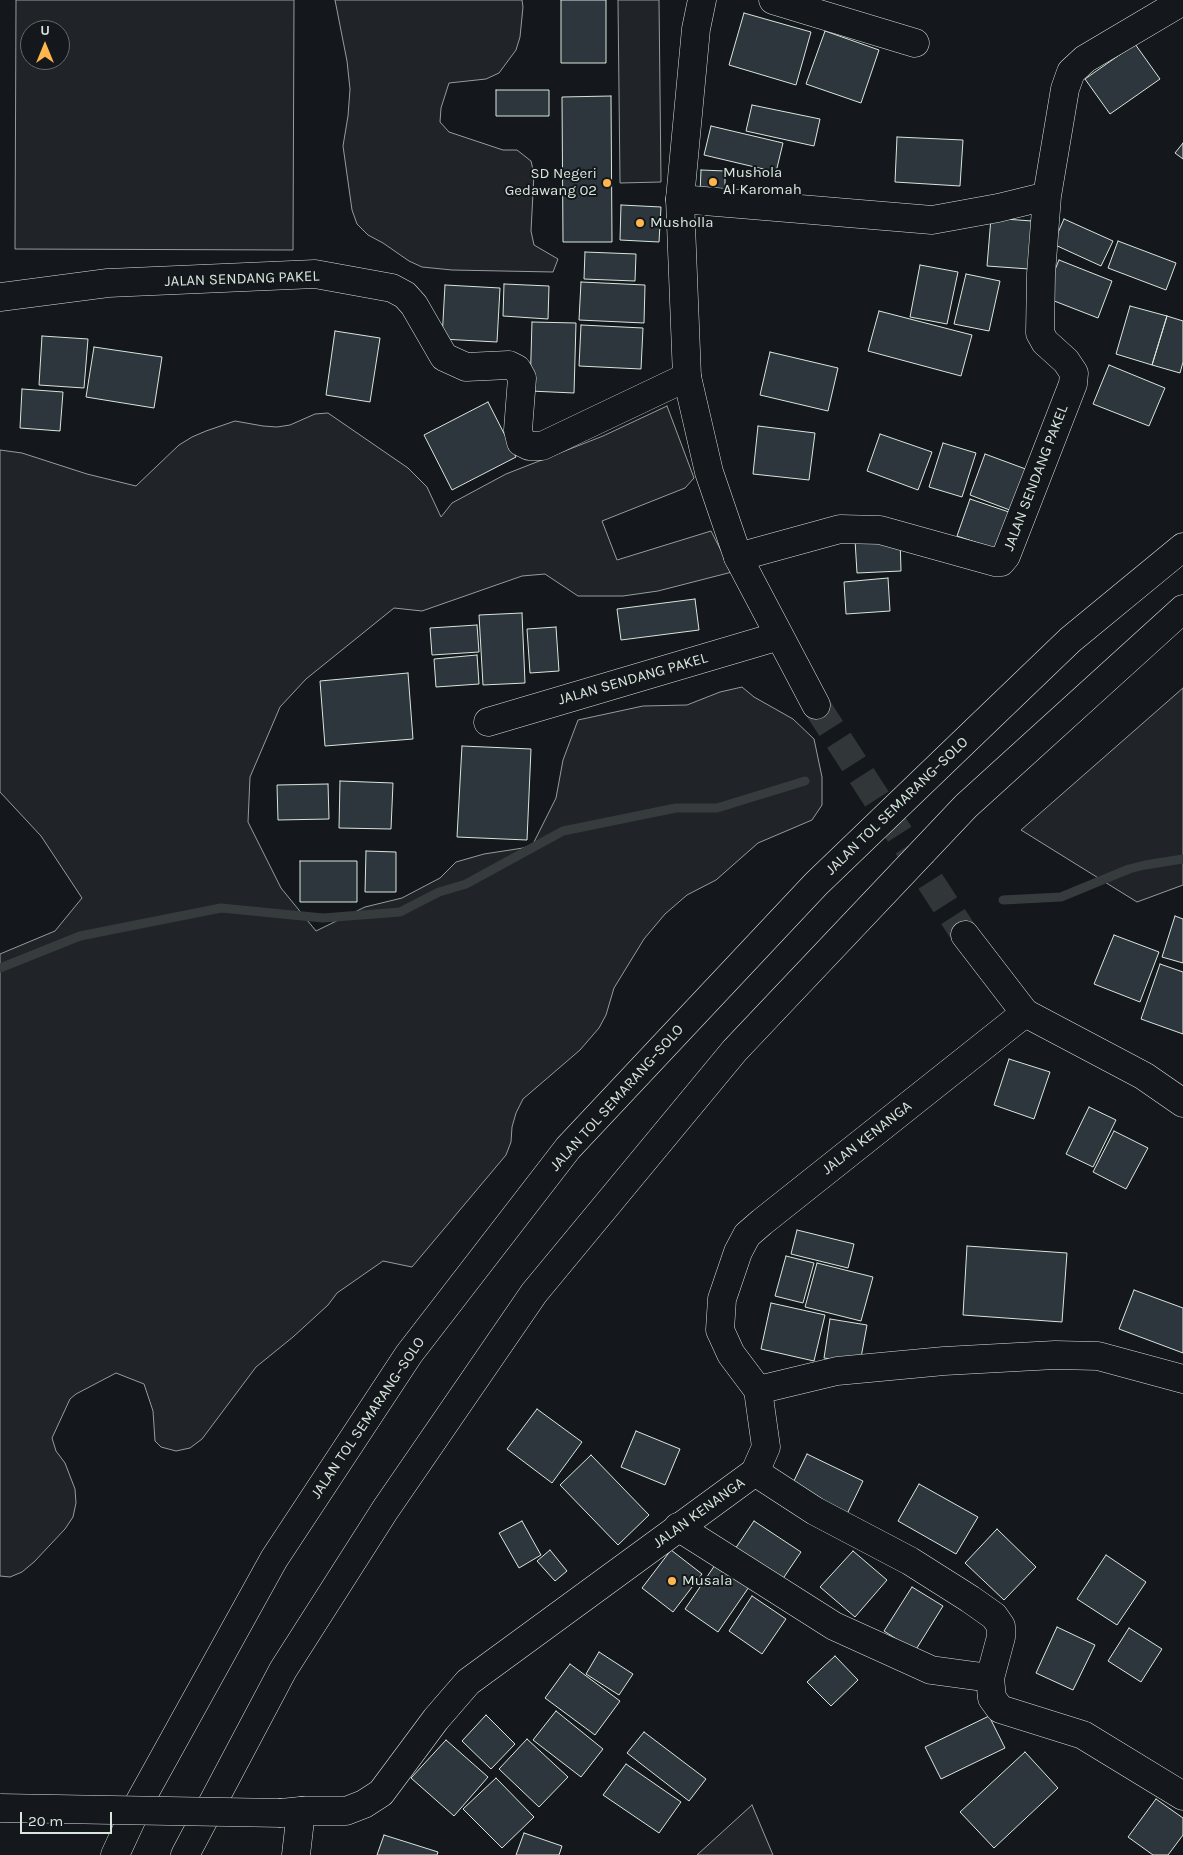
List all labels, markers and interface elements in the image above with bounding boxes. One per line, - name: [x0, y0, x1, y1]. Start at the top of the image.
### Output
- north arrow: [20, 20, 70, 70]
- text: U: [40, 22, 50, 39]
- place label: Mushola Al Karomah: [723, 164, 802, 199]
- place label: SD Negeri Gedawang 02: [505, 165, 597, 200]
- marker: Mushola Al Karomah: [707, 176, 719, 188]
- marker: SD Negeri Gedawang 02: [601, 177, 613, 189]
- place label: Musholla: [650, 214, 714, 232]
- marker: Musholla: [634, 217, 646, 229]
- street label: JALAN SENDANG PAKEL: [164, 267, 320, 291]
- street label: JALAN SENDANG PAKEL: [1000, 403, 1072, 553]
- street label: JALAN SENDANG PAKEL: [556, 649, 710, 709]
- street label: JALAN TOL SEMARANG–SOLO: [822, 733, 972, 879]
- street label: JALAN TOL SEMARANG–SOLO: [546, 1021, 688, 1175]
- street label: JALAN KENANGA: [818, 1097, 916, 1179]
- street label: JALAN TOL SEMARANG–SOLO: [307, 1334, 429, 1502]
- street label: JALAN KENANGA: [650, 1474, 748, 1552]
- place label: Musala: [682, 1572, 732, 1590]
- marker: Musala: [666, 1575, 678, 1587]
- scale bar: [22, 1802, 115, 1834]
- text: 20 m: [28, 1812, 63, 1830]

